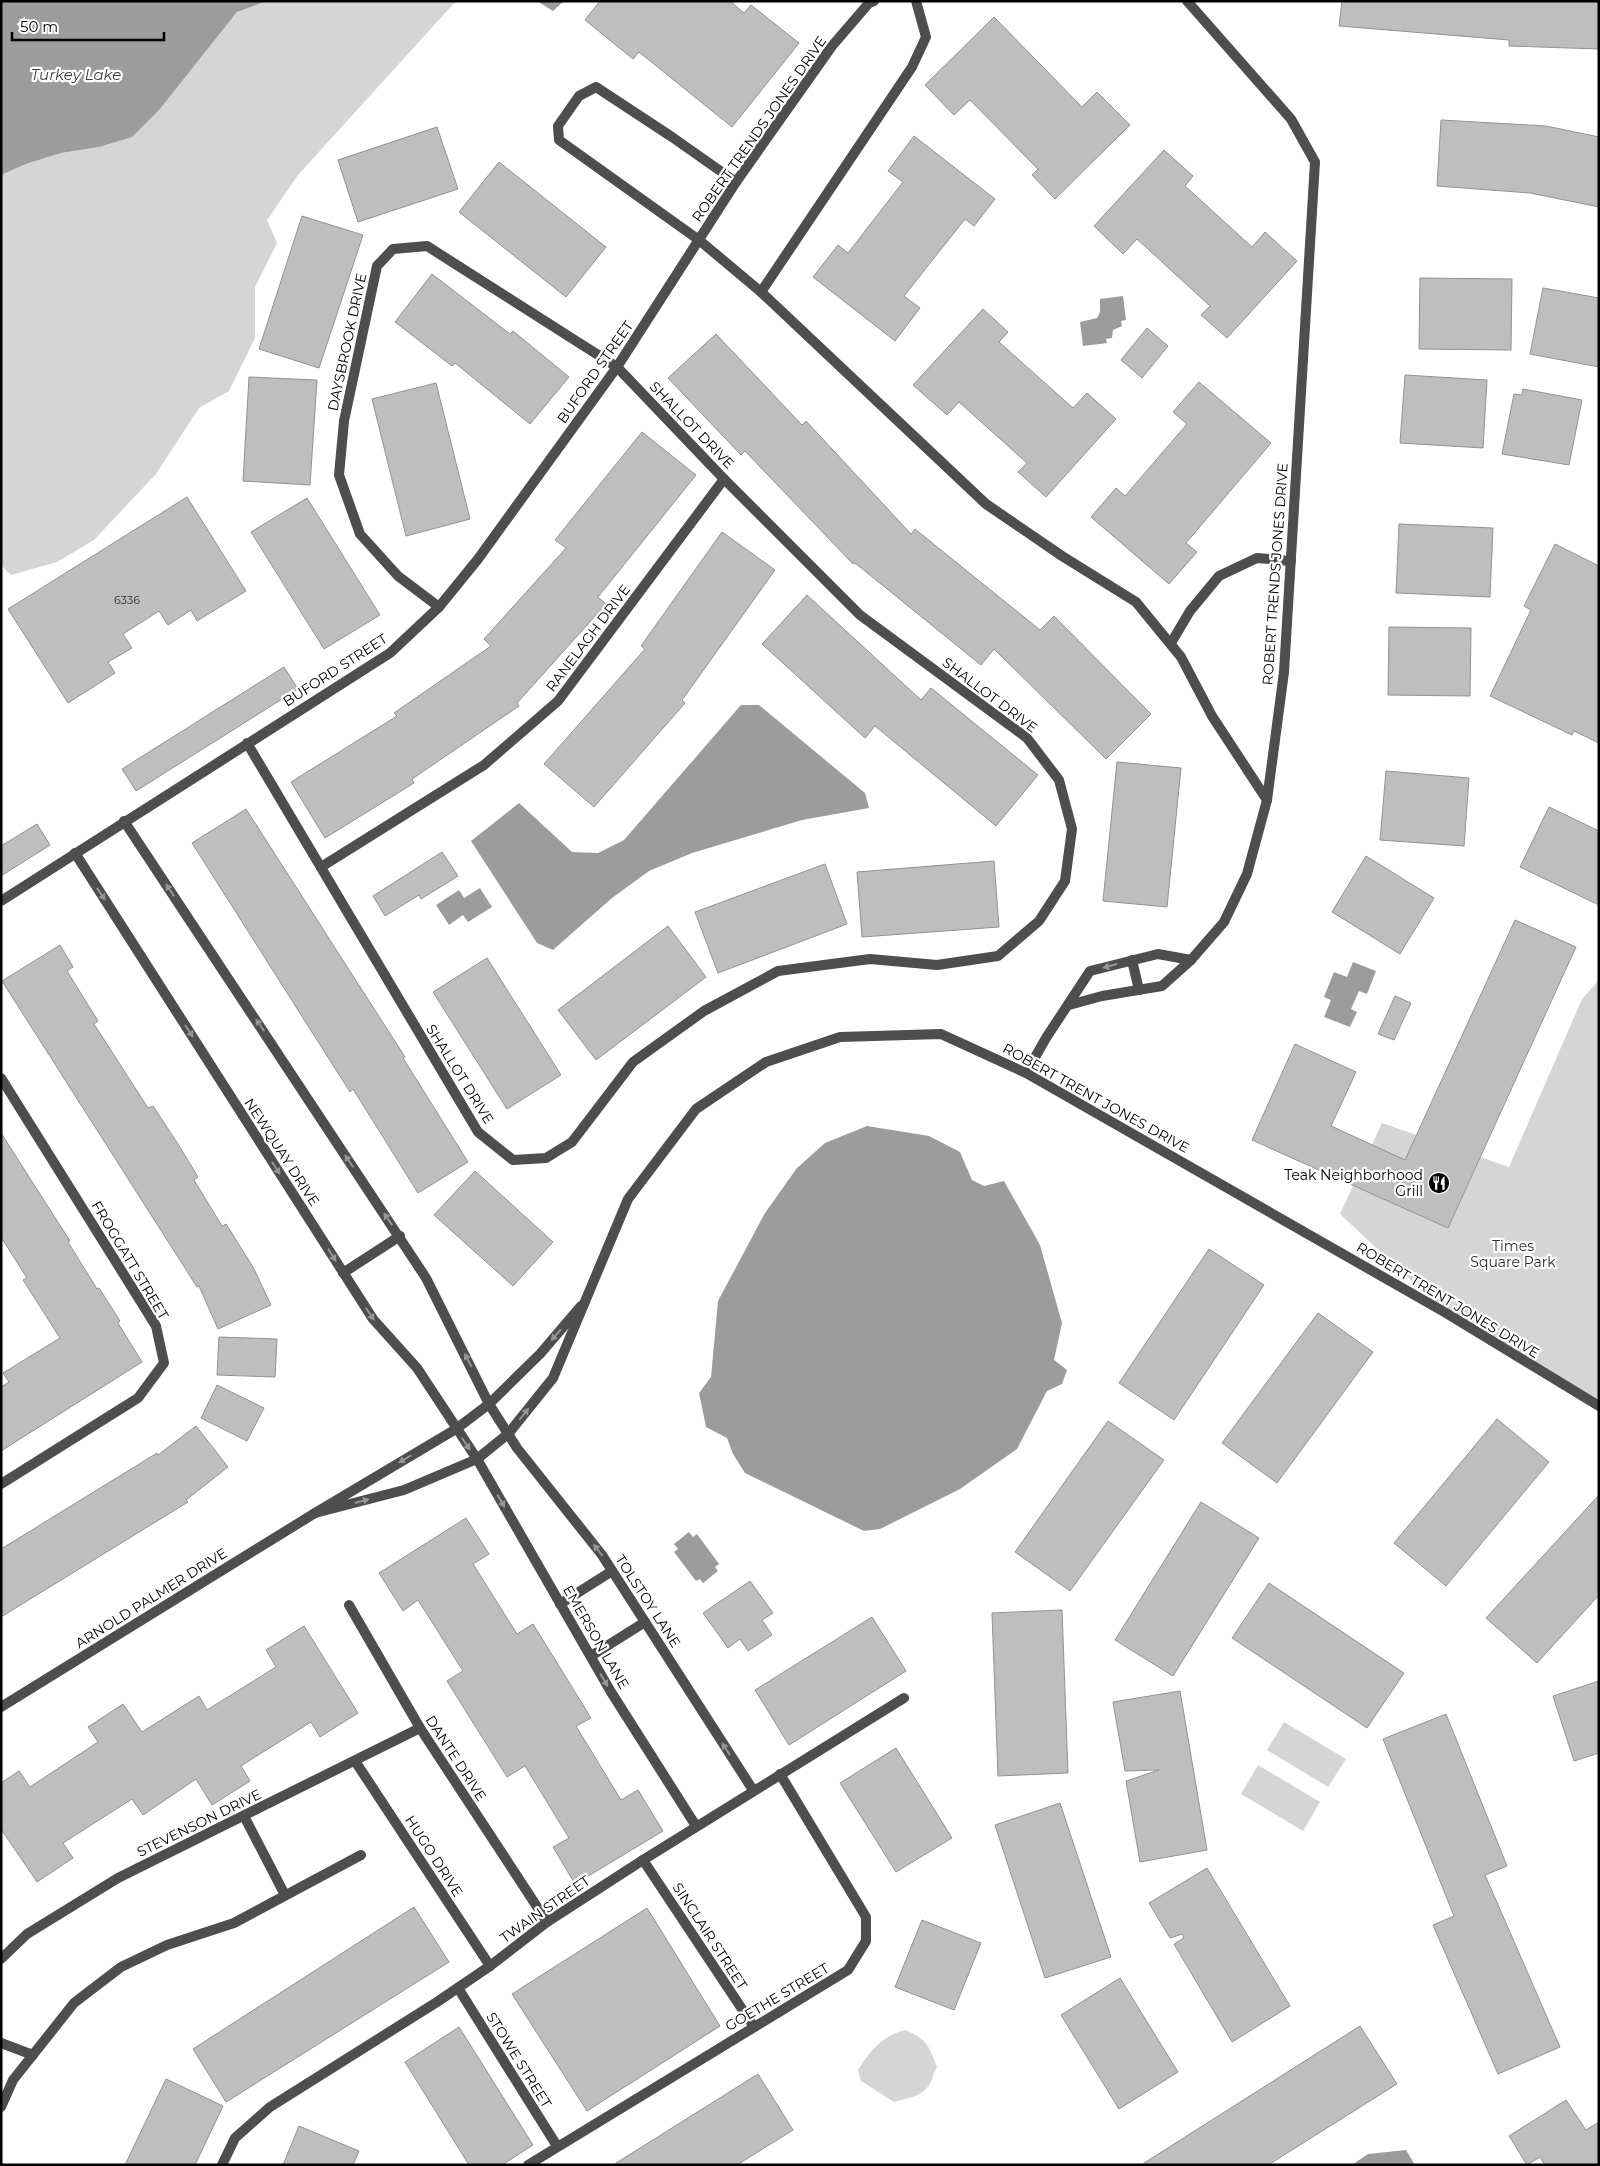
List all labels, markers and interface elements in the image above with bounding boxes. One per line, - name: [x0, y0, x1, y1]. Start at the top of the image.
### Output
- scale bar: [12, 10, 165, 42]
- text: 50 m: [20, 17, 58, 36]
- street label: ROBERT TRENDS JONES DRIVE: [688, 33, 830, 225]
- water label: Turkey Lake: [31, 65, 121, 84]
- street label: DAYSBROOK DRIVE: [324, 271, 370, 413]
- street label: BUFORD STREET: [553, 317, 637, 427]
- street label: SHALLOT DRIVE: [646, 378, 738, 472]
- street label: ROBERT TRENDS JONES DRIVE: [1258, 462, 1292, 686]
- street label: RANELAGH DRIVE: [542, 581, 634, 695]
- house number: 6336: [114, 593, 140, 607]
- street label: BUFORD STREET: [279, 630, 391, 710]
- street label: SHALLOT DRIVE: [939, 653, 1041, 737]
- one-way arrow: [165, 883, 174, 897]
- one-way arrow: [96, 888, 106, 901]
- one-way arrow: [1103, 962, 1118, 970]
- one-way arrow: [255, 1019, 264, 1032]
- street label: SHALLOT DRIVE: [422, 1021, 498, 1127]
- one-way arrow: [184, 1025, 193, 1038]
- street label: ROBERT TRENT JONES DRIVE: [1000, 1039, 1192, 1157]
- street label: NEWQUAY DRIVE: [240, 1095, 324, 1209]
- one-way arrow: [345, 1154, 354, 1167]
- one-way arrow: [272, 1161, 281, 1175]
- place label: Teak Neighborhood Grill: [1284, 1166, 1423, 1200]
- restaurant icon: Teak Neighborhood Grill: [1427, 1171, 1451, 1195]
- street label: FROGGATT STREET: [87, 1197, 173, 1323]
- one-way arrow: [383, 1212, 393, 1225]
- park label: Times Square Park: [1470, 1237, 1556, 1271]
- street label: ROBERT TRENT JONES DRIVE: [1353, 1238, 1543, 1362]
- one-way arrow: [327, 1248, 336, 1262]
- one-way arrow: [365, 1307, 375, 1321]
- one-way arrow: [551, 1328, 562, 1341]
- one-way arrow: [463, 1353, 471, 1367]
- one-way arrow: [519, 1407, 530, 1420]
- one-way arrow: [461, 1437, 471, 1451]
- one-way arrow: [398, 1455, 411, 1464]
- one-way arrow: [497, 1494, 505, 1509]
- one-way arrow: [354, 1497, 369, 1505]
- street label: ARNOLD PALMER DRIVE: [72, 1544, 230, 1652]
- one-way arrow: [592, 1544, 603, 1557]
- street label: TOLSTOY LANE: [611, 1551, 685, 1651]
- street label: EMERSON LANE: [559, 1582, 633, 1692]
- one-way arrow: [600, 1673, 609, 1686]
- street label: DANTE DRIVE: [422, 1712, 490, 1804]
- one-way arrow: [722, 1743, 731, 1756]
- street label: STEVENSON DRIVE: [134, 1785, 264, 1861]
- street label: HUGO DRIVE: [401, 1812, 467, 1900]
- street label: TWAIN STREET: [497, 1871, 593, 1947]
- street label: SINCLAIR STREET: [669, 1879, 751, 1993]
- street label: GOETHE STREET: [722, 1959, 832, 2035]
- street label: STOWE STREET: [482, 2009, 556, 2111]

